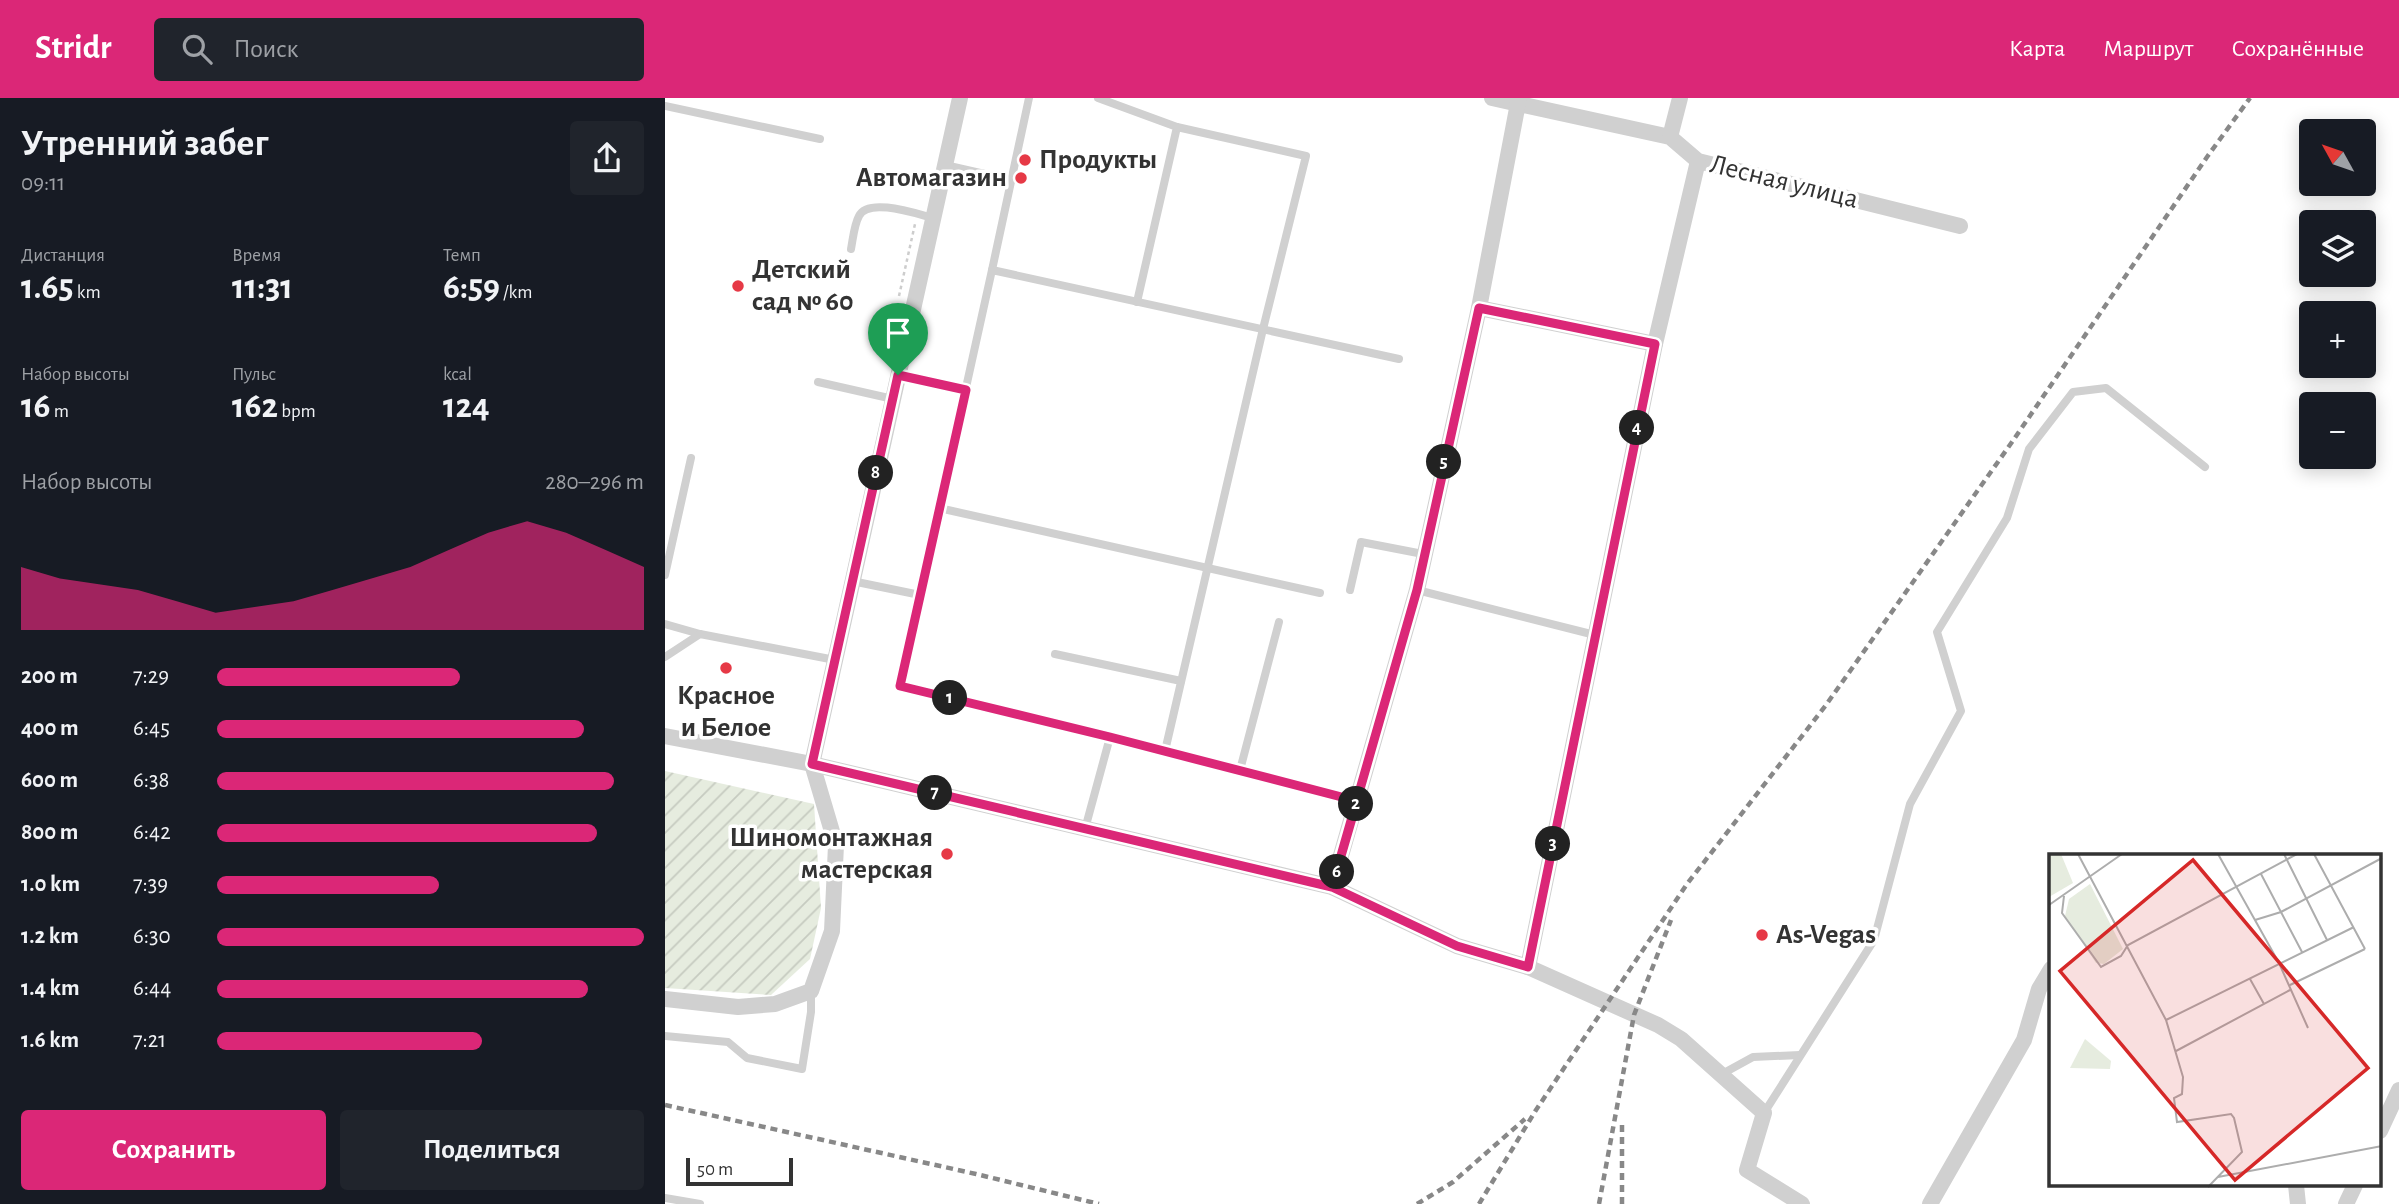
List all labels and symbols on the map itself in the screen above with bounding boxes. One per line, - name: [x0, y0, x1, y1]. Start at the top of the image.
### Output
- north arrow: [2299, 119, 2377, 196]
- place label: Продукты: [1039, 146, 1157, 174]
- street label: Лесная улица: [1707, 150, 1861, 214]
- marker: Продукты: [1017, 152, 1033, 168]
- place label: Автомагазин: [856, 164, 1007, 192]
- marker: Автомагазин: [1013, 170, 1029, 186]
- place label: Детский сад № 60: [752, 256, 854, 316]
- marker: Детский сад № 60: [730, 278, 746, 294]
- pin: [868, 303, 928, 375]
- pin: 4: [1619, 410, 1655, 446]
- pin: 5: [1427, 444, 1461, 480]
- pin: 8: [859, 456, 893, 490]
- marker: Красное и Белое: [718, 660, 734, 676]
- pin: 1: [933, 680, 967, 716]
- place label: Красное и Белое: [677, 682, 775, 742]
- pin: 7: [917, 776, 953, 810]
- pin: 2: [1339, 786, 1373, 822]
- place label: Шиномонтажная мастерская: [729, 824, 933, 884]
- pin: 3: [1535, 826, 1571, 862]
- marker: Шиномонтажная мастерская: [939, 846, 955, 862]
- pin: 6: [1319, 854, 1355, 890]
- inset map: [2049, 854, 2381, 1186]
- place label: As-Vegas: [1776, 921, 1876, 949]
- marker: As-Vegas: [1754, 927, 1770, 943]
- scale bar: [686, 1155, 793, 1187]

